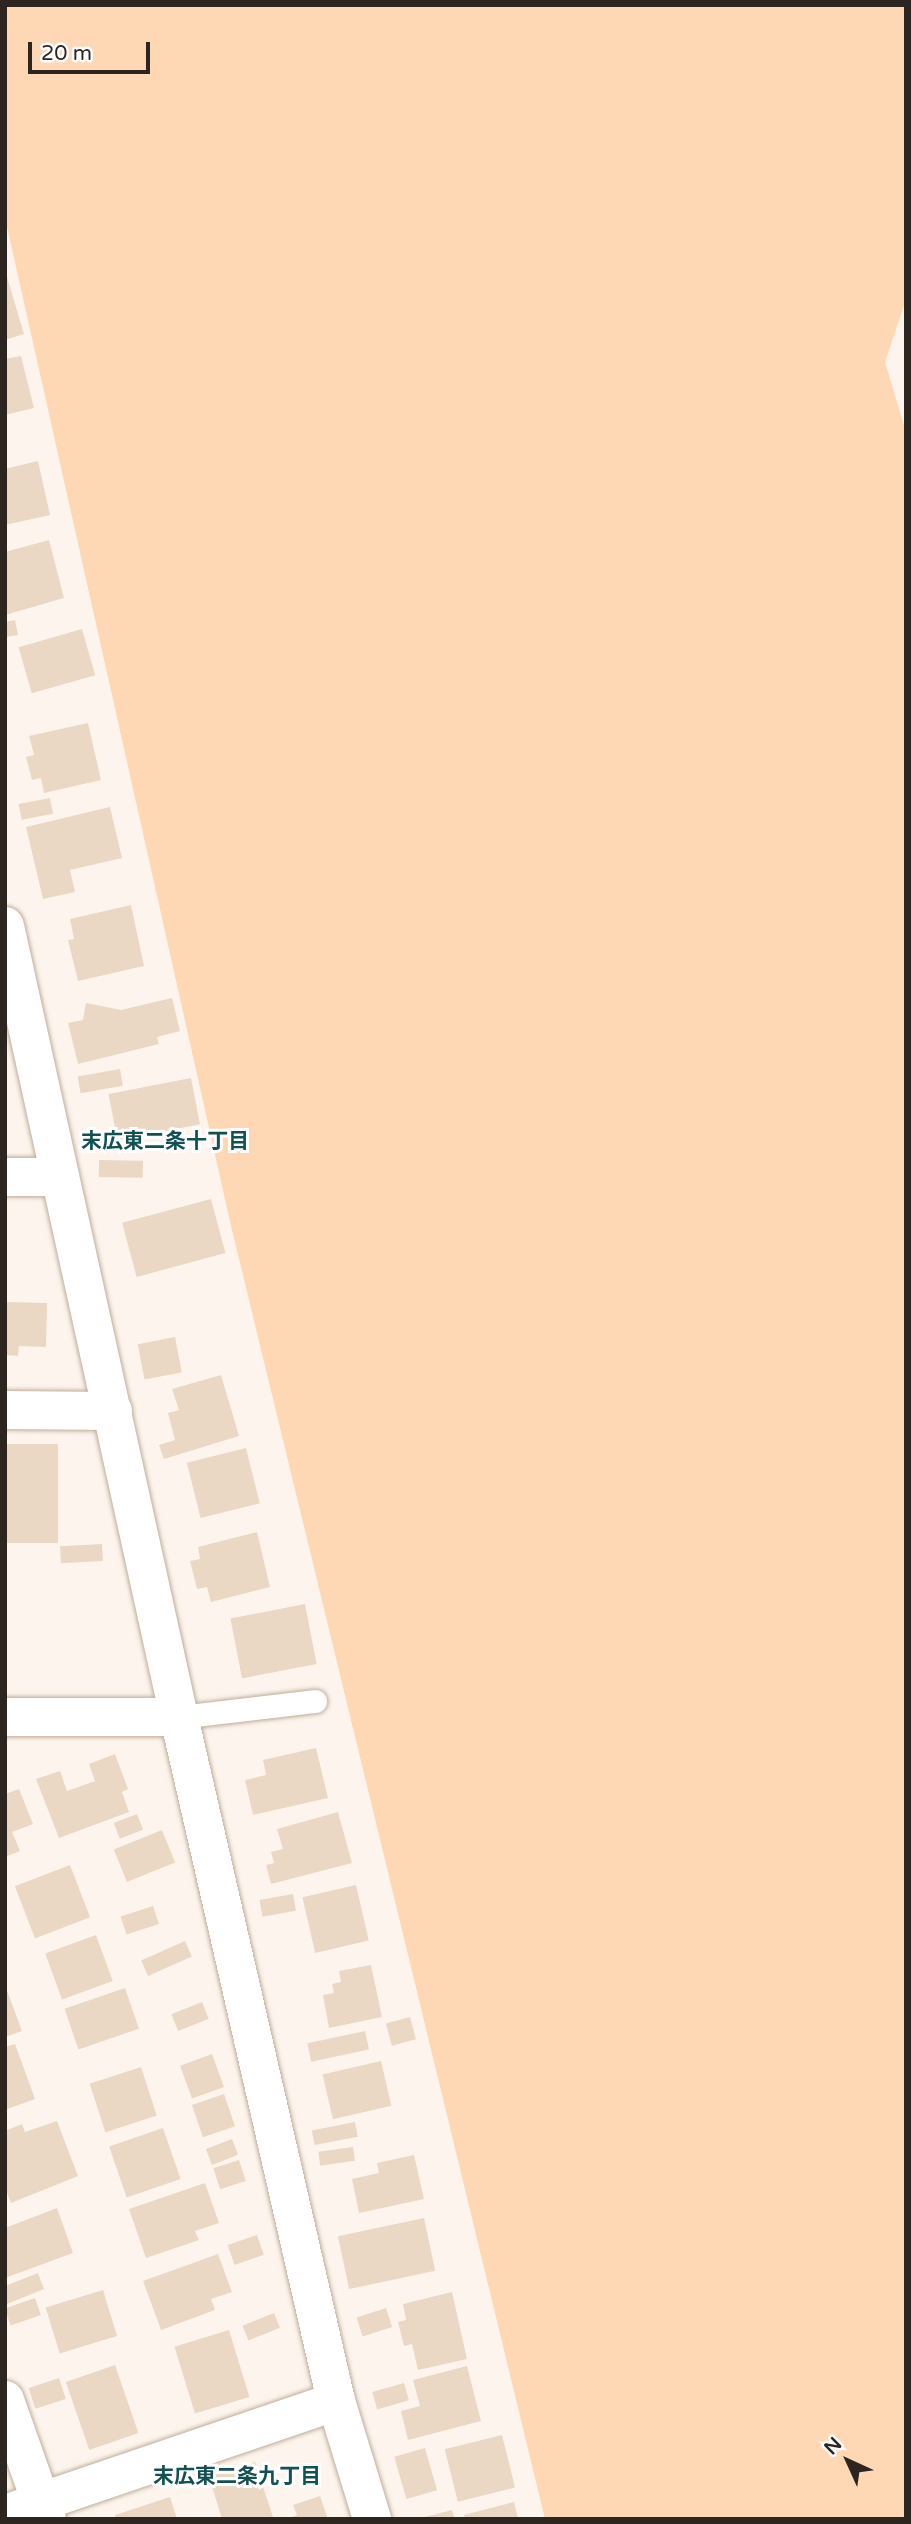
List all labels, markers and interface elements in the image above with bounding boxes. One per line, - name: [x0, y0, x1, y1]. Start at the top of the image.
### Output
- scale bar: [32, 28, 154, 72]
- text: 20 m: [41, 41, 92, 66]
- district label: 末広東二条十丁目: [81, 1129, 249, 1155]
- north arrow: [813, 2426, 883, 2496]
- text: N: [820, 2433, 846, 2459]
- district label: 末広東二条九丁目: [153, 2464, 321, 2490]

